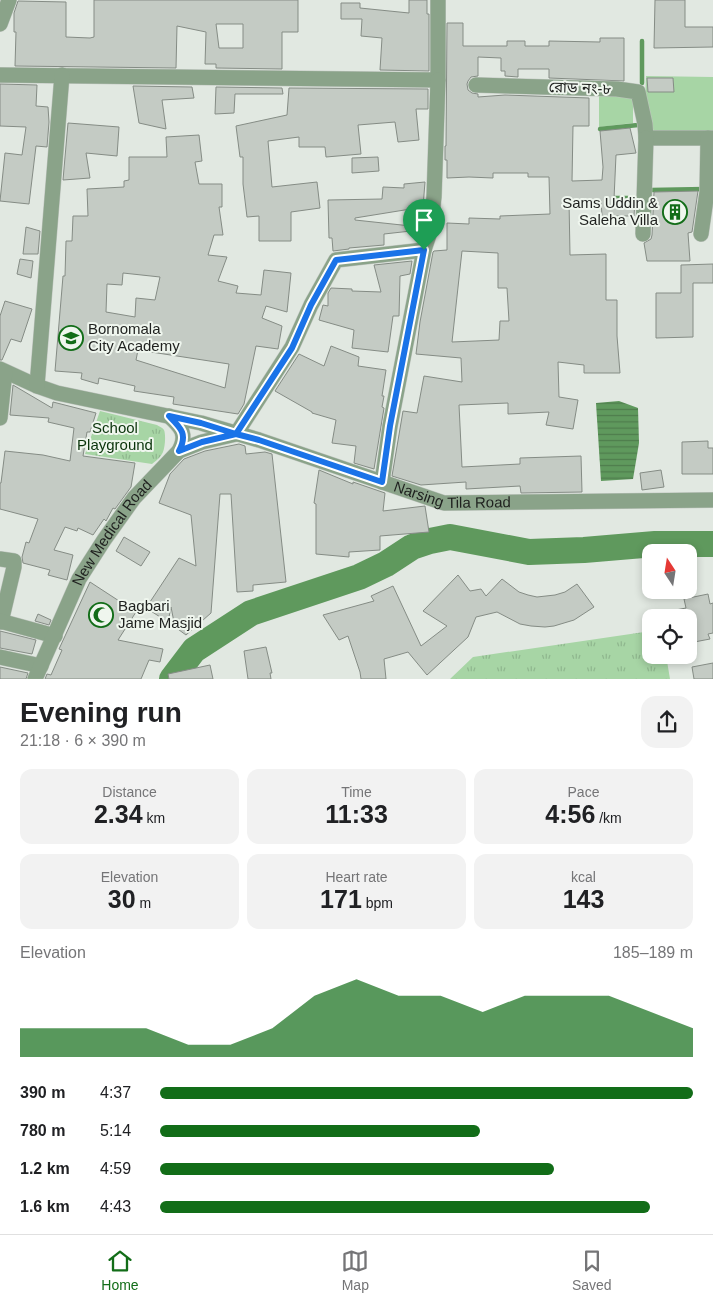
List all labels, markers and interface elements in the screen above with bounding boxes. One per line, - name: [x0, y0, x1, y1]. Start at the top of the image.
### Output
- street label: রোড নং-৮: [548, 78, 612, 97]
- place label: Sams Uddin & Saleha Villa: [562, 194, 659, 228]
- pin: [403, 199, 445, 250]
- building icon: Sams Uddin & Saleha Villa: [662, 199, 688, 225]
- icon: arrive: [410, 206, 438, 234]
- place label: Bornomala City Academy: [88, 320, 180, 354]
- school or university icon: Bornomala City Academy: [58, 325, 84, 351]
- park label: School Playground: [77, 419, 153, 453]
- street label: New Medical Road: [68, 476, 155, 588]
- street label: Narsing Tila Road: [392, 478, 511, 511]
- north arrow: [642, 544, 698, 599]
- map controls: [642, 544, 697, 664]
- place label: Bagbari Jame Masjid: [118, 597, 202, 631]
- mosque icon: Bagbari Jame Masjid: [88, 602, 114, 628]
- button: locate: [642, 609, 697, 664]
- button: share: [641, 696, 693, 748]
- text: Evening run: [20, 697, 182, 728]
- text: 21:18 · 6 × 390 m: [20, 732, 146, 749]
- text: Distance: [102, 784, 157, 800]
- text: Time: [341, 784, 372, 800]
- text: Pace: [568, 784, 599, 800]
- text: 2.34: [94, 800, 143, 828]
- text: 11:33: [325, 800, 388, 828]
- text: 4:56: [545, 800, 595, 828]
- text: km: [143, 810, 165, 826]
- text: /km: [595, 810, 622, 826]
- text: Elevation: [101, 869, 158, 885]
- text: Heart rate: [325, 869, 388, 885]
- text: kcal: [571, 869, 596, 885]
- text: 30: [108, 885, 136, 913]
- text: 171: [320, 885, 362, 913]
- text: 143: [563, 885, 604, 913]
- text: m: [136, 895, 151, 911]
- text: bpm: [362, 895, 393, 911]
- text: Elevation: [20, 944, 86, 961]
- text: 185–189 m: [613, 944, 693, 961]
- text: 390 m: [20, 1084, 65, 1101]
- text: 4:37: [100, 1084, 131, 1101]
- text: 780 m: [20, 1122, 65, 1139]
- text: 5:14: [100, 1122, 131, 1139]
- text: 1.2 km: [20, 1160, 70, 1177]
- text: 4:59: [100, 1160, 131, 1177]
- text: 1.6 km: [20, 1198, 70, 1215]
- text: 4:43: [100, 1198, 131, 1215]
- tab: Home: [101, 1247, 139, 1293]
- tab: Map: [341, 1247, 369, 1293]
- tab: Saved: [572, 1247, 612, 1293]

